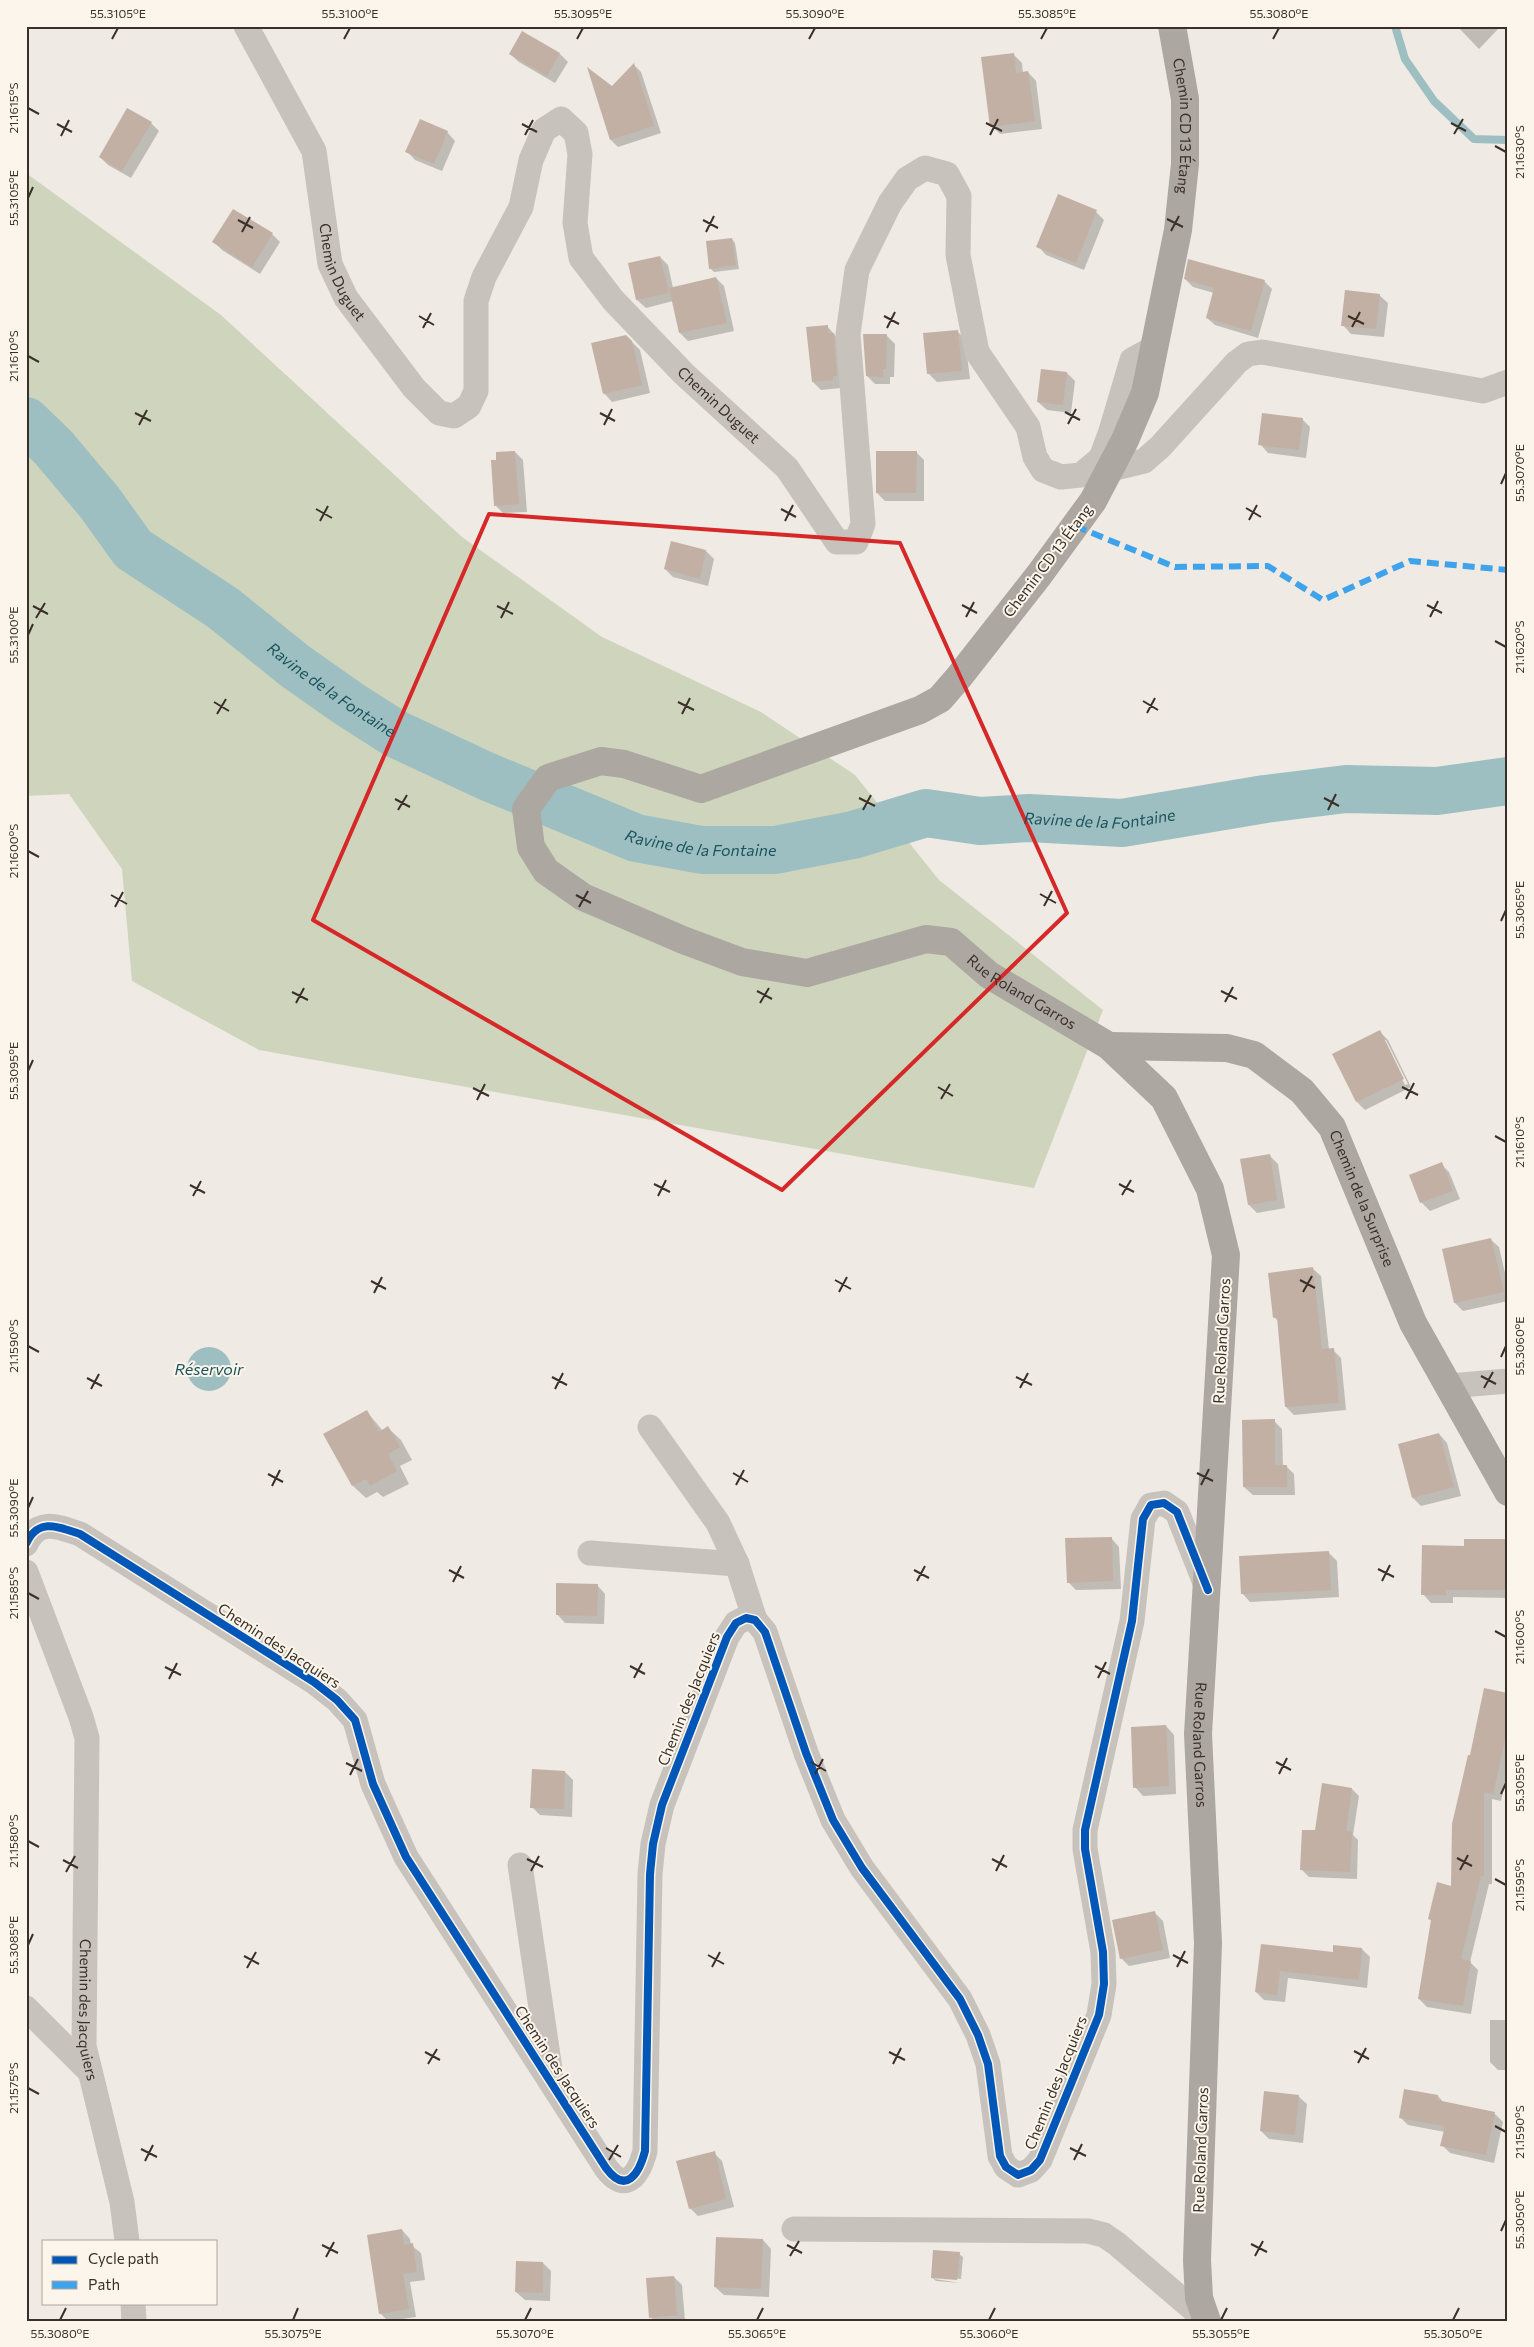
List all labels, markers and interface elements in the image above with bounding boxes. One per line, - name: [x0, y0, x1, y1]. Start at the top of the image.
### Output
- text: 55.3105°E: [90, 6, 146, 20]
- text: 55.3100°E: [322, 6, 378, 20]
- text: 55.3095°E: [554, 6, 612, 20]
- text: 55.3090°E: [786, 6, 844, 20]
- text: 55.3085°E: [1018, 6, 1076, 20]
- text: 55.3080°E: [1250, 6, 1308, 20]
- street label: Chemin CD 13 Étang: [1170, 56, 1196, 195]
- text: 21.1615°S: [6, 83, 20, 133]
- text: 21.1630°S: [1512, 125, 1526, 179]
- text: 55.3105°E: [6, 170, 20, 226]
- street label: Chemin Duguet: [316, 222, 370, 324]
- text: 21.1610°S: [6, 330, 20, 382]
- street label: Chemin Duguet: [674, 363, 764, 447]
- text: 55.3070°E: [1512, 444, 1526, 502]
- street label: Chemin CD 13 Étang: [998, 500, 1096, 620]
- text: 55.3100°E: [6, 607, 20, 663]
- text: 21.1620°S: [1512, 620, 1526, 674]
- water label: Ravine de la Fontaine: [264, 638, 400, 741]
- water label: Ravine de la Fontaine: [1023, 804, 1177, 832]
- text: 21.1600°S: [6, 824, 20, 878]
- water label: Ravine de la Fontaine: [623, 825, 777, 859]
- text: 55.3065°E: [1512, 881, 1526, 939]
- street label: Rue Roland Garros: [964, 950, 1080, 1033]
- text: 55.3095°E: [6, 1042, 20, 1100]
- text: 21.1610°S: [1512, 1116, 1526, 1168]
- street label: Chemin de la Surprise: [1326, 1127, 1399, 1269]
- street label: Rue Roland Garros: [1209, 1278, 1233, 1404]
- text: 55.3060°E: [1512, 1317, 1526, 1375]
- text: 21.1590°S: [6, 1319, 20, 1373]
- water label: Réservoir: [175, 1359, 244, 1378]
- text: 55.3090°E: [6, 1479, 20, 1537]
- text: 21.1585°S: [6, 1567, 20, 1619]
- street label: Chemin des Jacquiers: [215, 1599, 344, 1692]
- text: 21.1600°S: [1512, 1610, 1526, 1664]
- street label: Chemin des Jacquiers: [653, 1629, 723, 1768]
- street label: Rue Roland Garros: [1190, 1682, 1212, 1808]
- text: 55.3055°E: [1512, 1754, 1526, 1812]
- text: 21.1580°S: [6, 1814, 20, 1868]
- text: 21.1595°S: [1512, 1859, 1526, 1911]
- text: 55.3085°E: [6, 1916, 20, 1974]
- street label: Chemin des Jacquiers: [76, 1939, 102, 2082]
- street label: Chemin des Jacquiers: [511, 2002, 604, 2131]
- street label: Chemin des Jacquiers: [1020, 2013, 1090, 2152]
- text: 21.1575°S: [6, 2062, 20, 2114]
- street label: Rue Roland Garros: [1189, 2087, 1211, 2213]
- text: 21.1590°S: [1512, 2105, 1526, 2159]
- text: 55.3050°E: [1512, 2191, 1526, 2249]
- legend: [42, 2240, 218, 2304]
- text: Cycle path: [88, 2249, 159, 2267]
- text: Path: [88, 2275, 120, 2293]
- text: 55.3080°E: [31, 2326, 89, 2340]
- text: 55.3075°E: [264, 2326, 322, 2340]
- text: 55.3070°E: [496, 2326, 554, 2340]
- text: 55.3065°E: [728, 2326, 786, 2340]
- text: 55.3060°E: [960, 2326, 1018, 2340]
- text: 55.3055°E: [1192, 2326, 1250, 2340]
- text: 55.3050°E: [1424, 2326, 1482, 2340]

